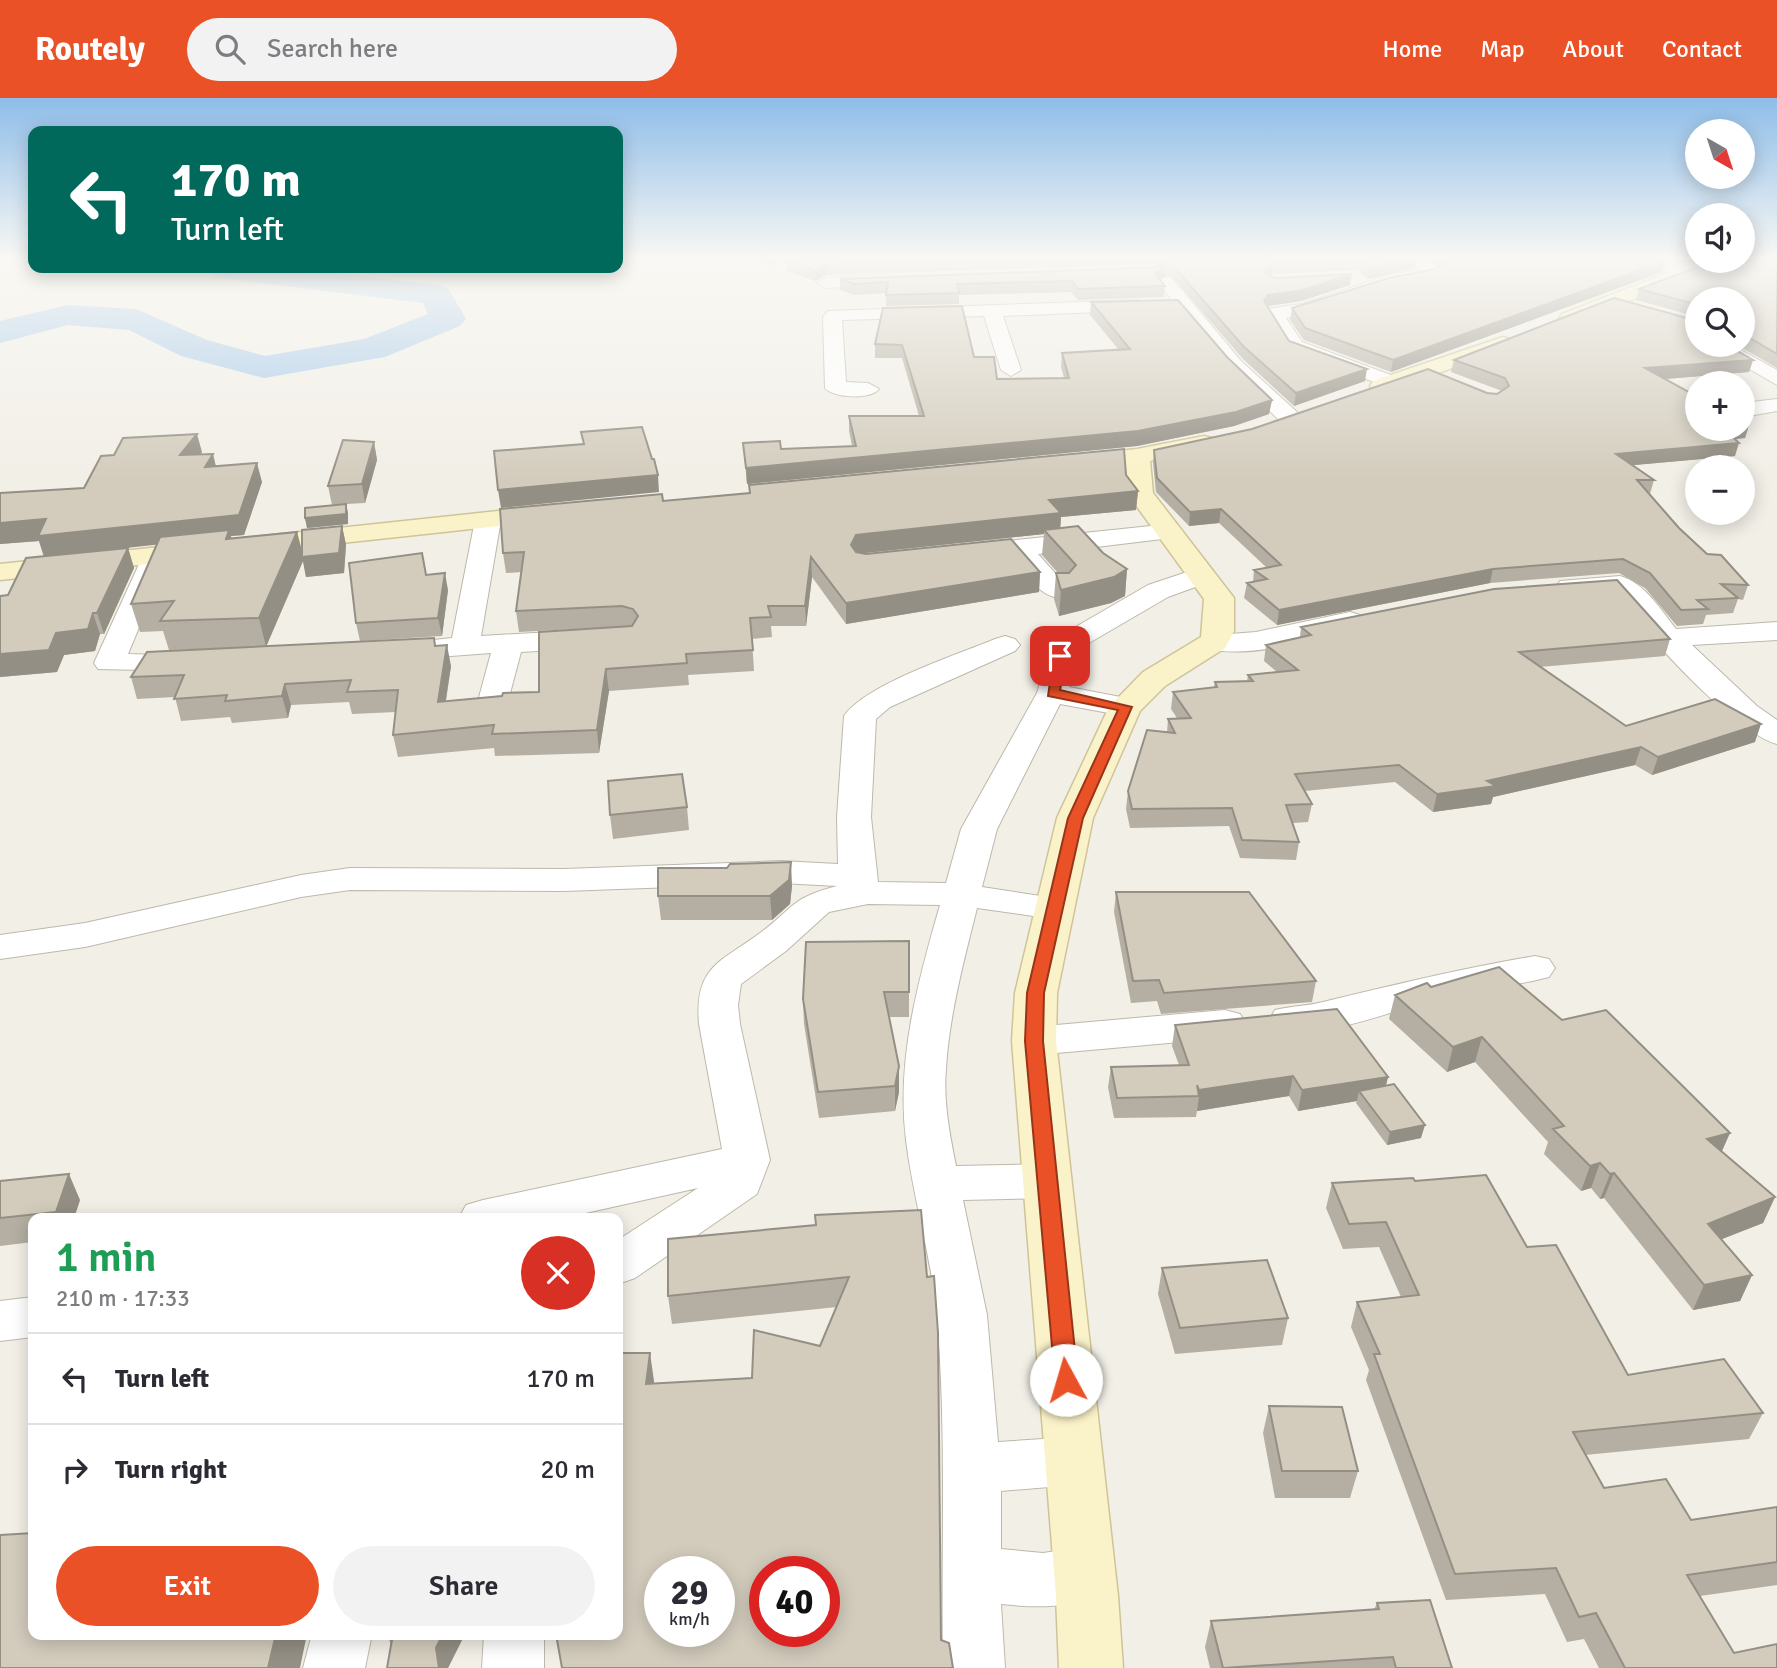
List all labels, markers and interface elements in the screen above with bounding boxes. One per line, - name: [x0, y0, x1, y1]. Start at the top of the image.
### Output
- search box: [187, 18, 677, 81]
- text: Routely: [35, 29, 145, 70]
- icon: search: [211, 30, 249, 68]
- text: Search here: [267, 33, 398, 65]
- text: Home: [1382, 34, 1442, 64]
- text: Map: [1480, 34, 1525, 64]
- text: About: [1563, 34, 1624, 64]
- text: Contact: [1662, 34, 1742, 64]
- north arrow: [1685, 119, 1755, 189]
- map controls: [1685, 119, 1755, 525]
- text: 170 m: [171, 150, 301, 210]
- icon: left: [56, 154, 147, 245]
- button: sound: [1685, 203, 1755, 273]
- text: Turn left: [171, 210, 284, 249]
- button: search: [1685, 287, 1755, 357]
- button: +: [1685, 371, 1755, 441]
- button: −: [1685, 455, 1755, 525]
- pin: [1030, 626, 1090, 686]
- icon: arrive: [1041, 637, 1079, 675]
- text: 1 min: [56, 1232, 157, 1283]
- button: close: [521, 1236, 595, 1310]
- text: 210 m · 17:33: [56, 1284, 190, 1313]
- position arrow: [1029, 1343, 1103, 1417]
- icon: left: [56, 1360, 94, 1398]
- text: Turn left: [115, 1363, 209, 1395]
- text: 170 m: [526, 1363, 595, 1395]
- icon: right: [56, 1451, 94, 1489]
- text: Turn right: [115, 1454, 227, 1486]
- text: 20 m: [540, 1454, 595, 1486]
- button: Exit: [56, 1546, 319, 1626]
- button: Share: [333, 1546, 595, 1626]
- speed limit sign: 40: [749, 1556, 840, 1647]
- text: 29: [671, 1571, 708, 1614]
- text: km/h: [669, 1608, 710, 1630]

